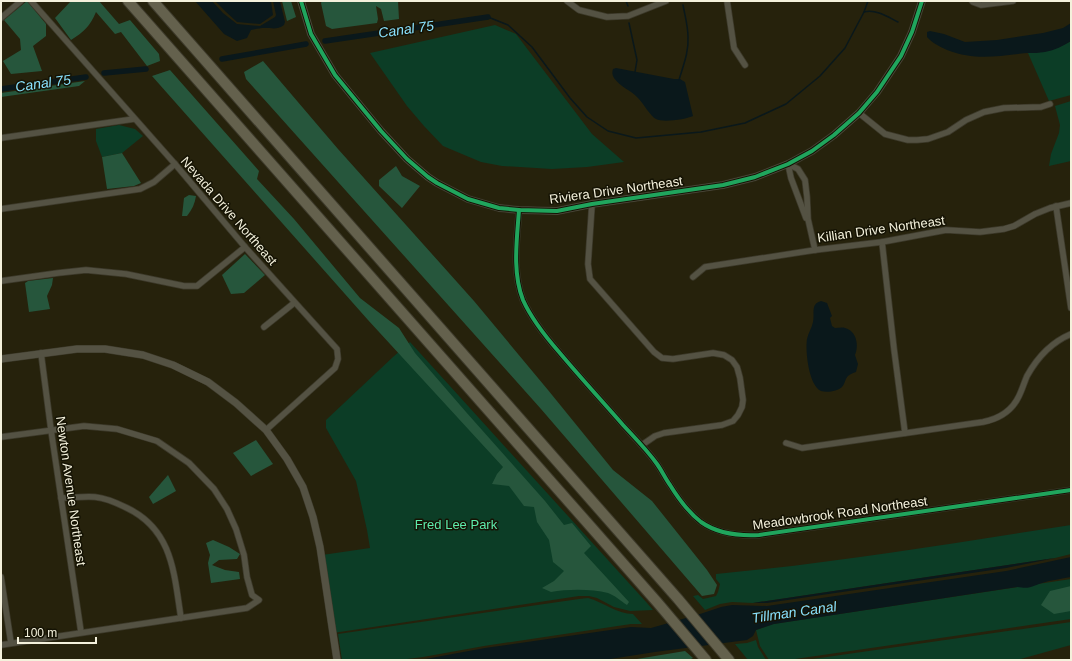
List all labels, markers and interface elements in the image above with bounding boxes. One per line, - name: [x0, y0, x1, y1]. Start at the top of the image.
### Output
- water label: Canal 75: [377, 17, 435, 41]
- water label: Canal 75: [14, 71, 72, 95]
- street label: Nevada Drive Northeast: [178, 154, 280, 269]
- street label: Riviera Drive Northeast: [548, 173, 684, 207]
- street label: Killian Drive Northeast: [816, 213, 946, 245]
- street label: Newton Avenue Northeast: [53, 415, 89, 567]
- street label: Meadowbrook Road Northeast: [752, 493, 929, 533]
- park label: Fred Lee Park: [415, 517, 498, 532]
- water label: Tillman Canal: [751, 598, 838, 626]
- scale bar: [18, 619, 96, 645]
- text: 100 m: [24, 626, 57, 640]

